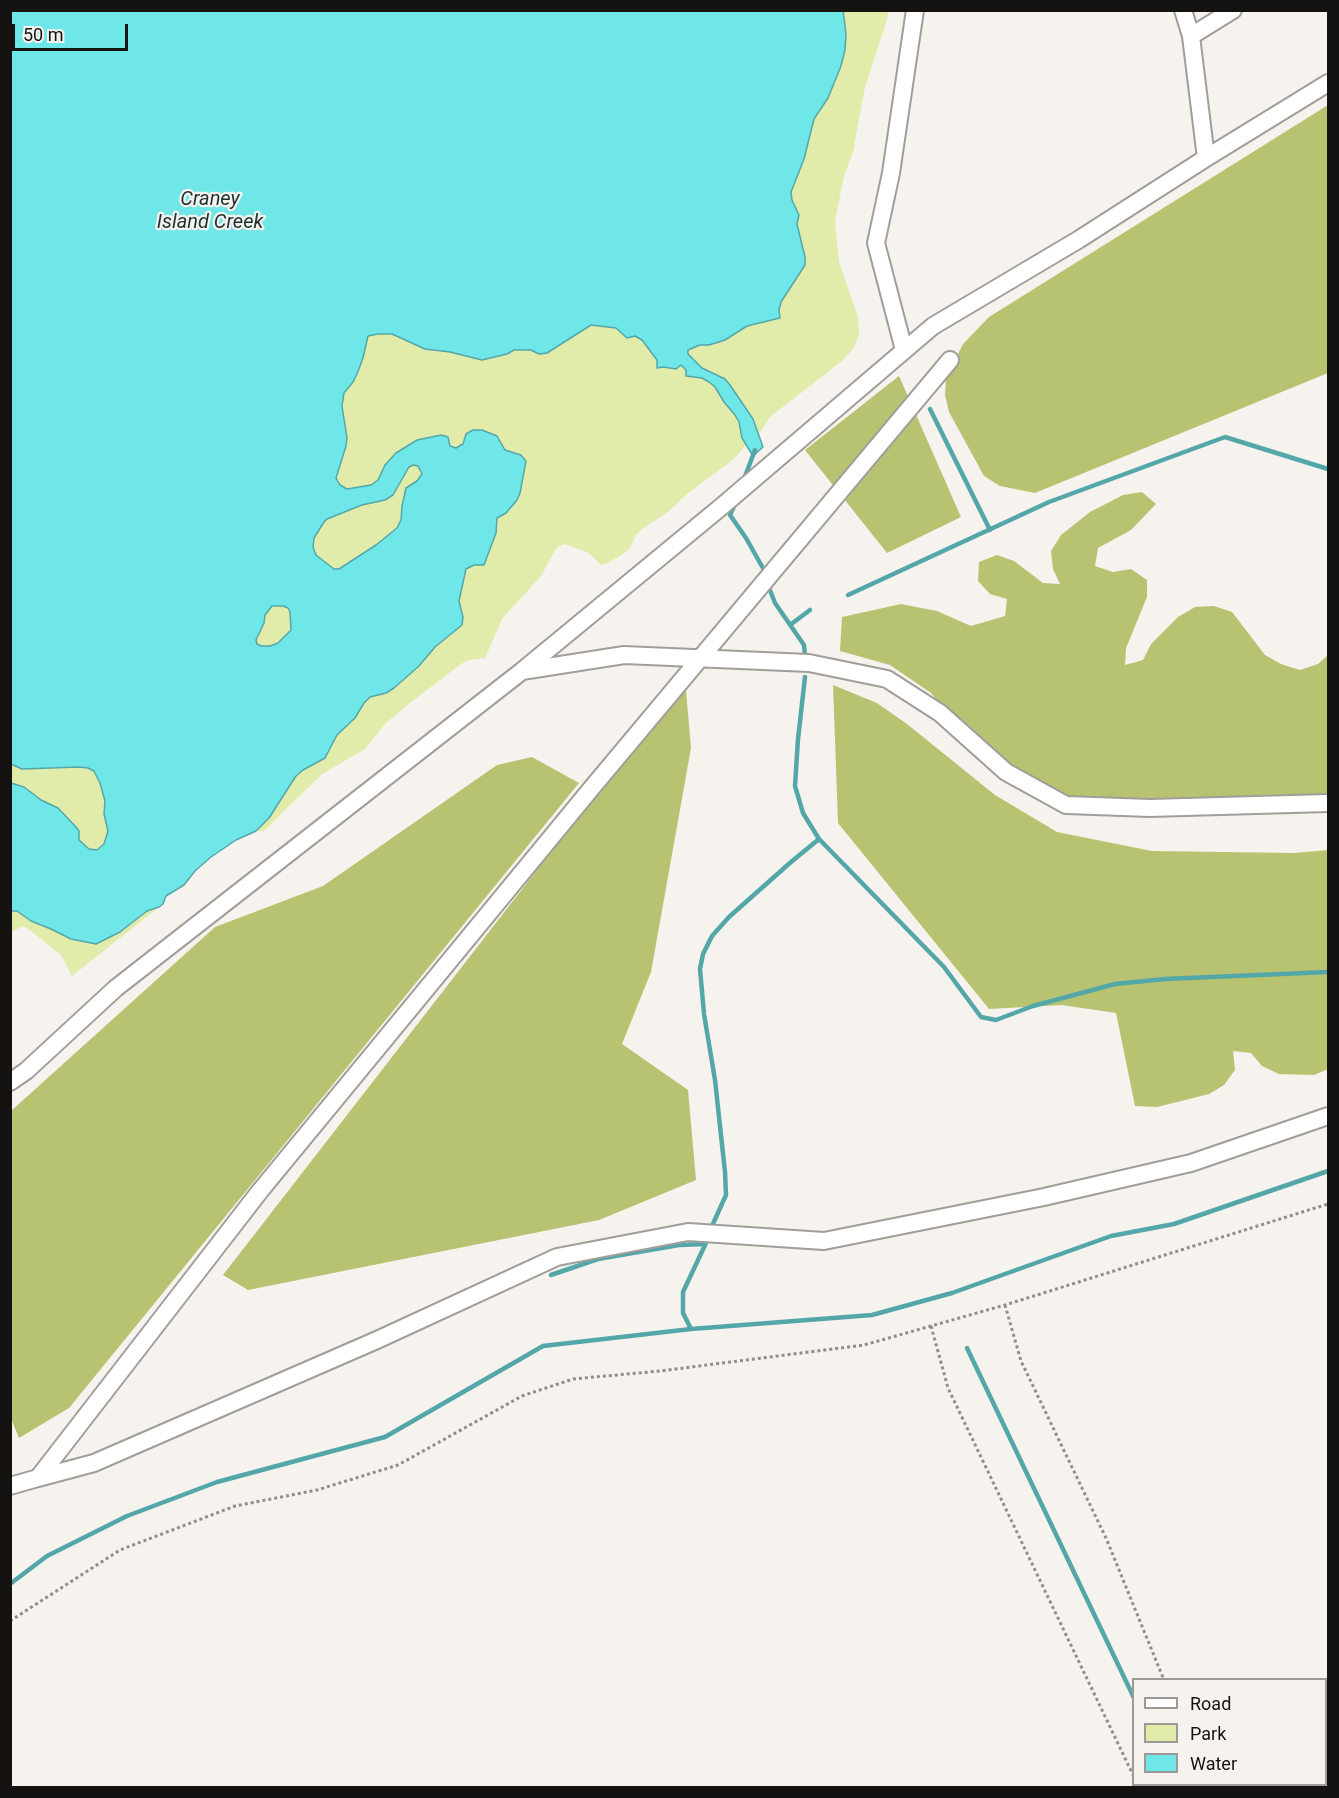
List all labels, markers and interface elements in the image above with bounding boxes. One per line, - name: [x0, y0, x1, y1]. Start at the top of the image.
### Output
- scale bar: [15, 12, 130, 50]
- text: 50 m: [23, 24, 63, 45]
- water label: Craney Island Creek: [157, 188, 263, 235]
- legend: [1132, 1678, 1327, 1786]
- text: Road: [1190, 1693, 1231, 1714]
- text: Park: [1190, 1723, 1226, 1744]
- text: Water: [1190, 1753, 1237, 1774]

